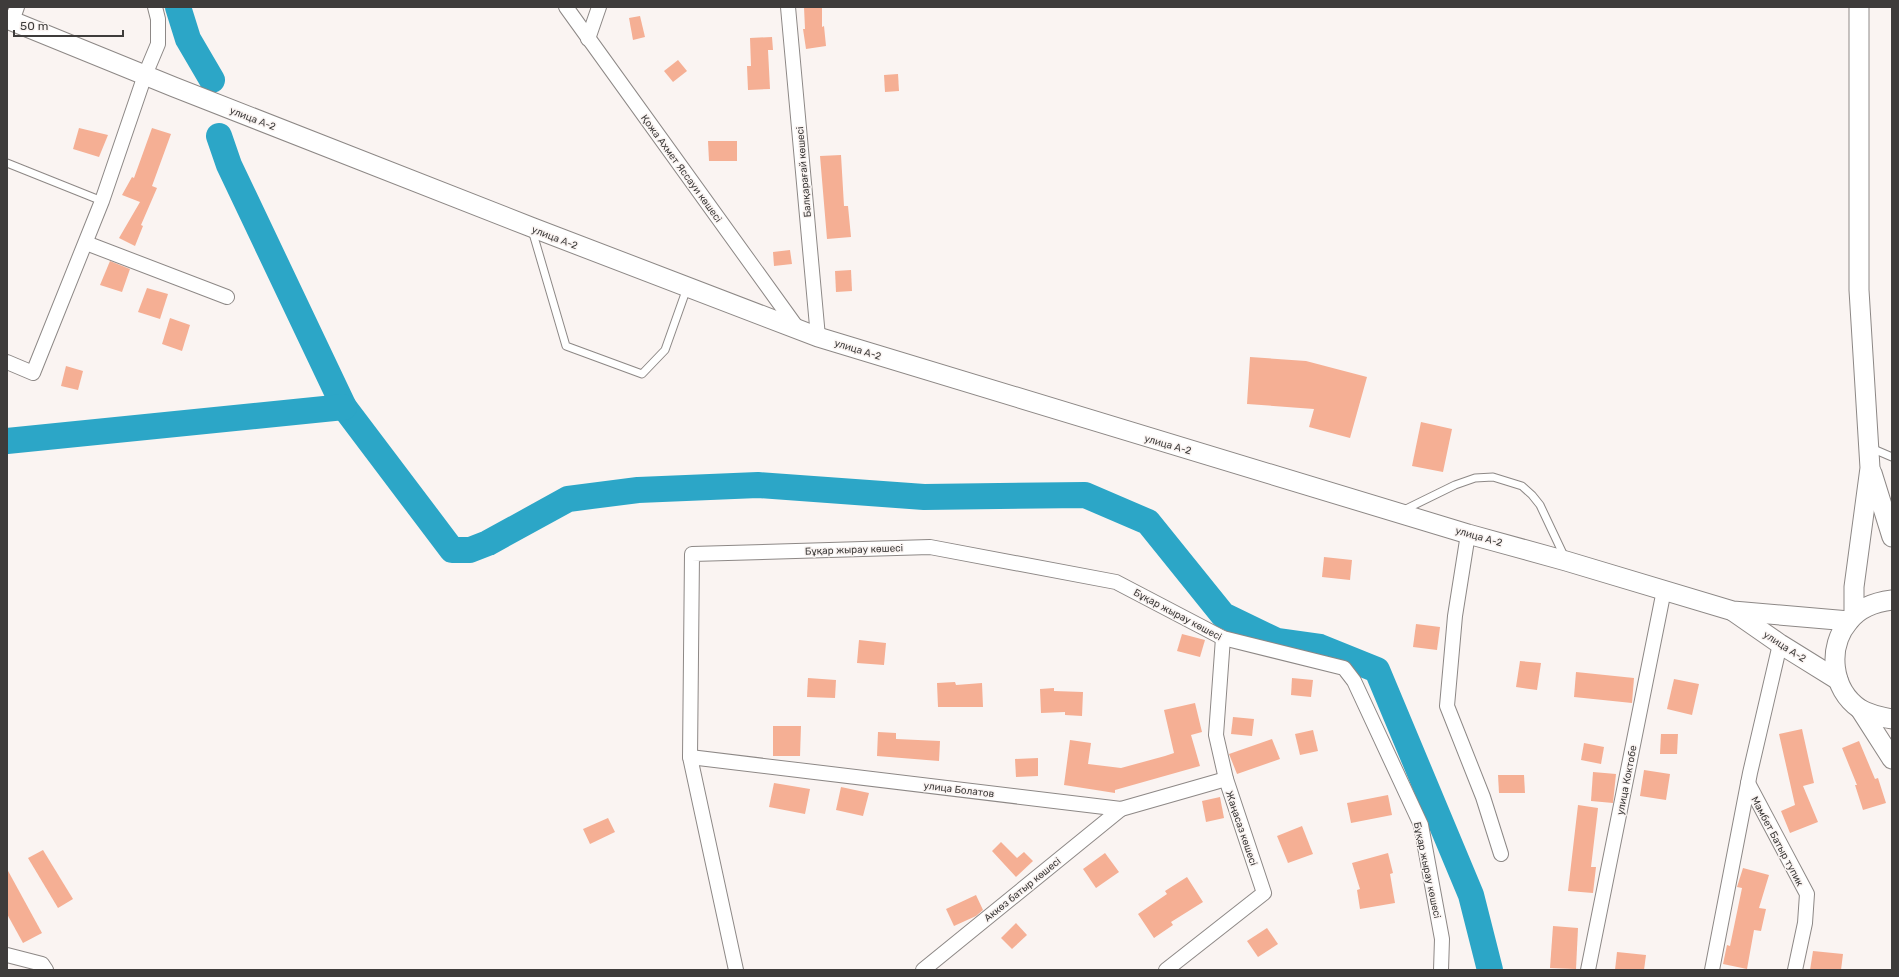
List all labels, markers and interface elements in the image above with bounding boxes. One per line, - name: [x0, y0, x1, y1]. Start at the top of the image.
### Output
- scale bar: [14, 12, 123, 38]
- text: 50 m: [20, 19, 48, 33]
- street label: улица А-2: [228, 105, 277, 133]
- street label: Қожа Ахмет Яссауи көшесі: [638, 112, 724, 225]
- street label: Балқарағай көшесі: [794, 126, 814, 218]
- street label: улица А-2: [530, 224, 579, 252]
- street label: улица А-2: [833, 337, 883, 363]
- street label: улица А-2: [1143, 433, 1193, 457]
- street label: улица А-2: [1454, 525, 1504, 549]
- street label: Бұқар жырау көшесі: [805, 542, 903, 558]
- street label: Бұқар жырау көшесі: [1131, 587, 1224, 643]
- street label: улица А-2: [1761, 629, 1808, 665]
- street label: улица Коктобе: [1614, 744, 1640, 816]
- street label: улица Болатов: [923, 780, 995, 800]
- street label: Жаңасаз көшесі: [1223, 789, 1259, 867]
- street label: Мамбет Батыр тупик: [1748, 795, 1806, 889]
- street label: Бұқар жырау көшесі: [1411, 821, 1443, 920]
- street label: Аккөз батыр көшесі: [982, 855, 1063, 924]

